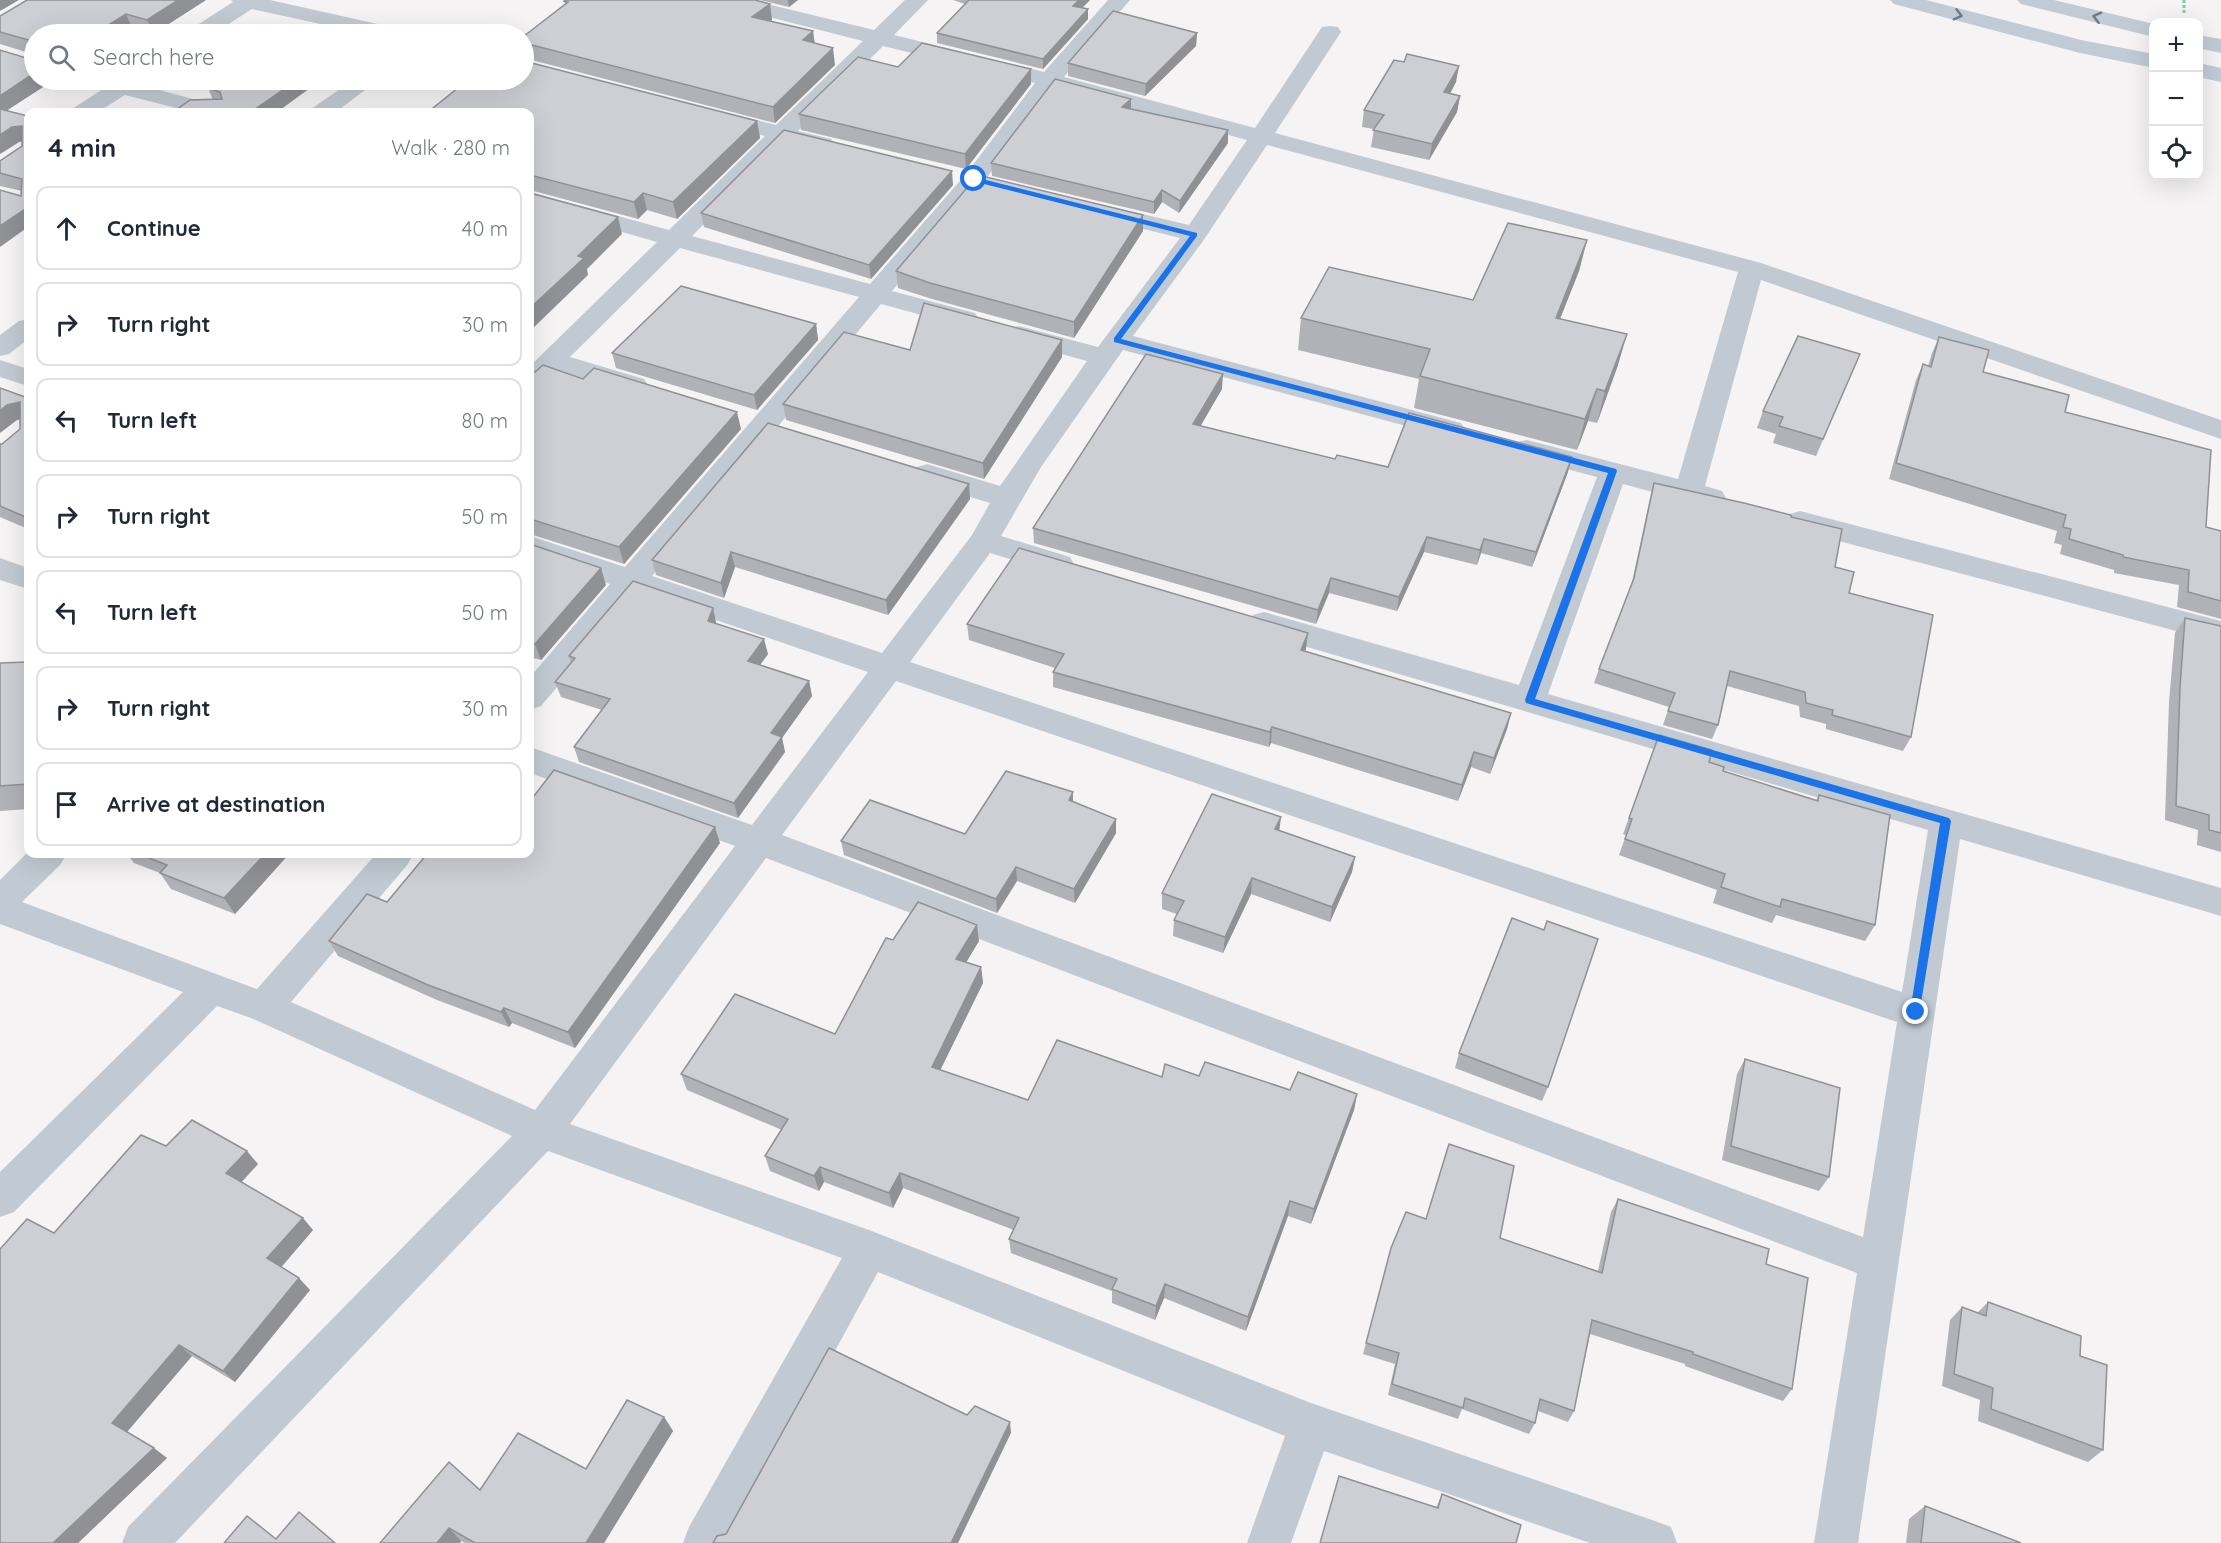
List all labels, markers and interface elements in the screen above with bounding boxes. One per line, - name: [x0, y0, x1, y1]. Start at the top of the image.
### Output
- one-way arrow: [1953, 7, 1963, 20]
- one-way arrow: [2092, 11, 2102, 24]
- map controls: [2149, 18, 2203, 180]
- button: +: [2149, 18, 2203, 72]
- search box: [24, 24, 534, 90]
- icon: search: [45, 41, 78, 74]
- text: Search here: [93, 43, 214, 71]
- button: −: [2149, 72, 2203, 126]
- button: locate: [2149, 126, 2203, 180]
- text: 4 min: [48, 131, 116, 164]
- text: Walk · 280 m: [391, 135, 510, 160]
- route start: [960, 165, 986, 191]
- icon: ahead: [50, 212, 83, 245]
- text: Continue: [107, 214, 201, 242]
- text: 40 m: [462, 216, 508, 241]
- icon: right: [50, 308, 83, 341]
- text: Turn right: [107, 310, 211, 338]
- text: 30 m: [462, 312, 508, 337]
- icon: left: [50, 404, 83, 437]
- text: Turn left: [107, 406, 197, 434]
- text: 80 m: [462, 408, 508, 433]
- icon: right: [50, 500, 83, 533]
- text: Turn right: [107, 502, 211, 530]
- text: 50 m: [462, 504, 508, 529]
- icon: left: [50, 596, 83, 629]
- text: Turn left: [107, 598, 197, 626]
- text: 50 m: [462, 600, 508, 625]
- icon: right: [50, 692, 83, 725]
- text: Turn right: [107, 694, 211, 722]
- text: 30 m: [462, 696, 508, 721]
- icon: arrive: [50, 788, 83, 821]
- text: Arrive at destination: [107, 790, 325, 818]
- route end: [1902, 998, 1928, 1024]

